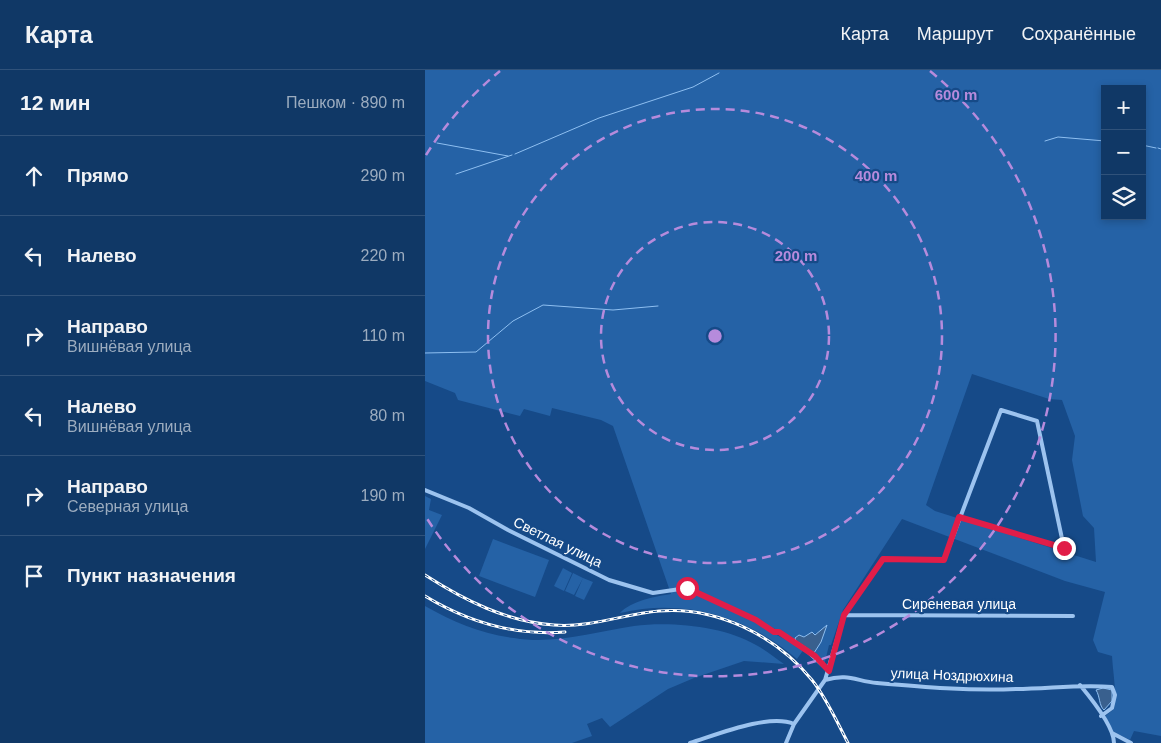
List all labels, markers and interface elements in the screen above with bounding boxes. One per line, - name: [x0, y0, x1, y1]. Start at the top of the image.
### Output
- text: Карта: [25, 21, 93, 48]
- text: Карта: [841, 24, 889, 44]
- text: Маршрут: [917, 24, 993, 44]
- text: Сохранённые: [1021, 24, 1136, 44]
- map controls: [1101, 85, 1146, 220]
- button: +: [1101, 85, 1146, 130]
- text: 600 m: [935, 86, 977, 103]
- text: 12 мин: [20, 91, 90, 114]
- text: Пешком · 890 m: [286, 94, 405, 111]
- button: −: [1101, 130, 1146, 175]
- icon: ahead: [20, 162, 48, 190]
- text: Прямо: [67, 165, 129, 186]
- text: 290 m: [361, 167, 405, 184]
- text: 400 m: [855, 167, 897, 184]
- button: layers: [1101, 175, 1146, 220]
- icon: left: [20, 242, 48, 270]
- text: Налево: [67, 245, 137, 266]
- text: 220 m: [361, 247, 405, 264]
- text: 200 m: [775, 247, 817, 264]
- text: Направо: [67, 316, 148, 337]
- icon: right: [20, 322, 48, 350]
- text: 110 m: [362, 327, 405, 344]
- centre of rings: [706, 327, 724, 345]
- text: Вишнёвая улица: [67, 338, 192, 355]
- text: Налево: [67, 396, 137, 417]
- icon: left: [20, 402, 48, 430]
- text: 80 m: [369, 407, 405, 424]
- text: Вишнёвая улица: [67, 418, 192, 435]
- text: Направо: [67, 476, 148, 497]
- icon: right: [20, 482, 48, 510]
- text: 190 m: [361, 487, 405, 504]
- text: Северная улица: [67, 498, 188, 515]
- street label: Светлая улица: [511, 514, 605, 570]
- route end: [1053, 537, 1076, 560]
- icon: arrive: [20, 562, 48, 590]
- text: Пункт назначения: [67, 565, 236, 586]
- route start: [676, 577, 699, 600]
- street label: Сиреневая улица: [902, 596, 1016, 612]
- street label: улица Ноздрюхина: [890, 665, 1014, 685]

